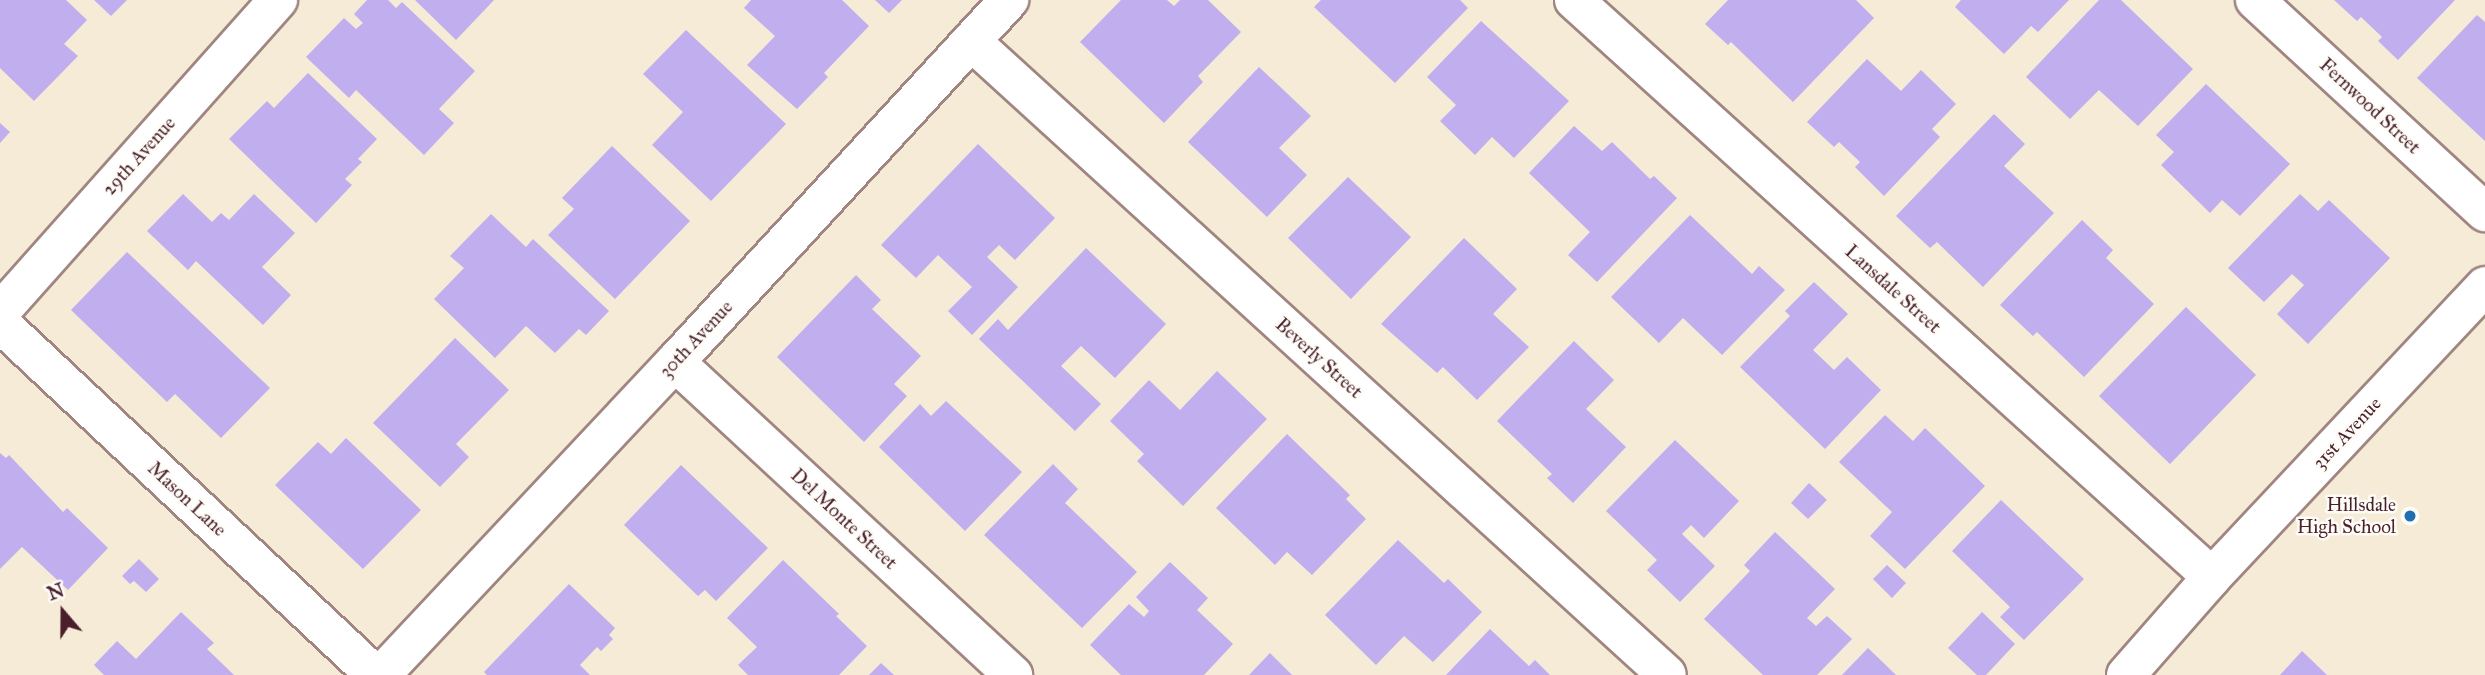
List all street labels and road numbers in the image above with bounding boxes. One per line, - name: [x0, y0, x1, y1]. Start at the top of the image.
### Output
- street label: Fernwood Street: [2315, 53, 2425, 159]
- street label: 29th Avenue: [98, 112, 180, 200]
- street label: Lansdale Street: [1840, 240, 1946, 338]
- street label: 30th Avenue: [655, 296, 737, 382]
- street label: Beverly Street: [1271, 313, 1367, 403]
- street label: 31st Avenue: [2308, 392, 2386, 474]
- street label: Mason Lane: [143, 457, 231, 541]
- street label: Del Monte Street: [786, 464, 902, 574]

